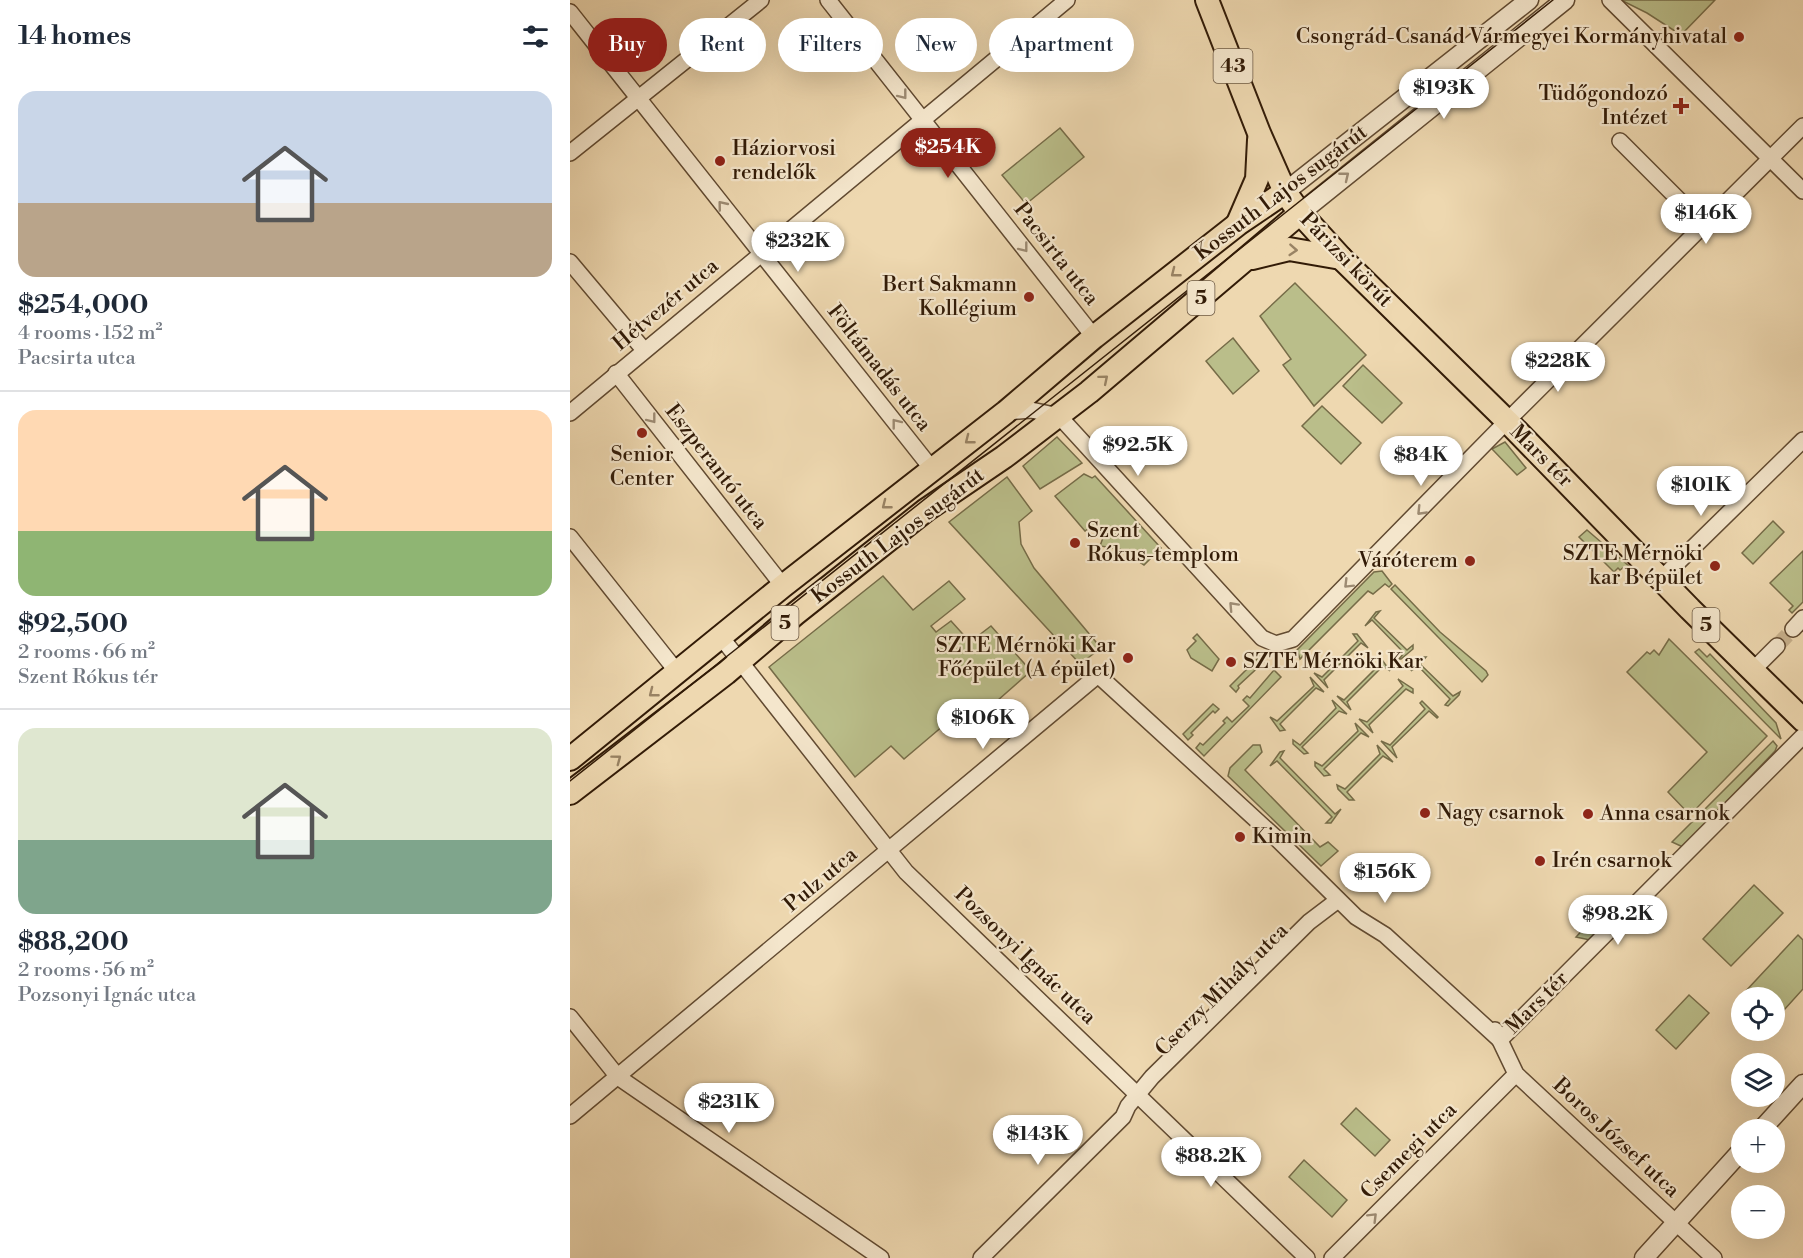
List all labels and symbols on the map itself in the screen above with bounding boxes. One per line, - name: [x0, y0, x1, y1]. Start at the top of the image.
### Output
- place label: Csongrád-Csanád Vármegyei Kormányhivatal: [1296, 24, 1727, 50]
- marker: Csongrád-Csanád Vármegyei Kormányhivatal: [1732, 30, 1746, 44]
- road number: 43: [1214, 49, 1252, 83]
- pin: $193K: [1402, 69, 1486, 120]
- place label: Tüdőgondozó Intézet: [1538, 81, 1669, 131]
- one-way arrow: [896, 89, 907, 100]
- marker: Tüdőgondozó Intézet: [1672, 97, 1690, 115]
- street label: Kossuth Lajos sugárút: [1189, 119, 1373, 267]
- pin: $254K: [906, 128, 990, 179]
- place label: Háziorvosi rendelők: [732, 136, 836, 186]
- marker: Háziorvosi rendelők: [713, 154, 727, 168]
- one-way arrow: [1338, 172, 1349, 183]
- pin: $146K: [1664, 194, 1748, 245]
- street label: Pacsirta utca: [1008, 197, 1104, 311]
- one-way arrow: [719, 200, 730, 211]
- street label: Párizsi körút: [1294, 207, 1398, 313]
- pin: $232K: [756, 222, 840, 273]
- one-way arrow: [1017, 241, 1028, 252]
- one-way arrow: [1289, 243, 1298, 256]
- street label: Hétvezér utca: [608, 253, 724, 357]
- one-way arrow: [1171, 266, 1182, 277]
- place label: Bert Sakmann Kollégium: [882, 272, 1017, 322]
- road number: 5: [1188, 281, 1214, 315]
- marker: Bert Sakmann Kollégium: [1022, 290, 1036, 304]
- street label: Föltámadás utca: [821, 299, 937, 437]
- pin: $228K: [1516, 342, 1600, 393]
- one-way arrow: [1097, 375, 1108, 386]
- street label: Eszperantó utca: [659, 399, 773, 535]
- one-way arrow: [645, 413, 656, 424]
- one-way arrow: [892, 419, 903, 430]
- street label: Mars tér: [1504, 419, 1578, 493]
- marker: Senior Center: [635, 426, 649, 440]
- pin: $92.5K: [1089, 426, 1187, 477]
- one-way arrow: [965, 433, 976, 444]
- pin: $84K: [1385, 436, 1457, 487]
- place label: Senior Center: [610, 442, 674, 492]
- street label: Kossuth Lajos sugárút: [806, 462, 990, 610]
- pin: $101K: [1659, 466, 1743, 517]
- one-way arrow: [882, 497, 893, 508]
- one-way arrow: [1418, 503, 1429, 514]
- place label: Szent Rókus-templom: [1087, 518, 1239, 568]
- marker: Szent Rókus-templom: [1068, 536, 1082, 550]
- place label: SZTE Mérnöki kar B épület: [1563, 541, 1704, 591]
- place label: Váróterem: [1357, 548, 1458, 574]
- marker: Váróterem: [1463, 554, 1477, 568]
- marker: SZTE Mérnöki kar B épület: [1708, 559, 1722, 573]
- one-way arrow: [1345, 577, 1356, 588]
- one-way arrow: [1229, 603, 1240, 613]
- road number: 5: [772, 606, 798, 640]
- road number: 5: [1692, 608, 1720, 642]
- place label: SZTE Mérnöki Kar Főépület (A épület): [936, 633, 1116, 683]
- place label: SZTE Mérnöki Kar: [1243, 649, 1423, 675]
- marker: SZTE Mérnöki Kar Főépület (A épület): [1121, 651, 1135, 665]
- marker: SZTE Mérnöki Kar: [1224, 655, 1238, 669]
- one-way arrow: [649, 686, 660, 697]
- pin: $106K: [941, 699, 1025, 750]
- one-way arrow: [610, 755, 621, 766]
- place label: Nagy csarnok: [1437, 800, 1564, 826]
- place label: Anna csarnok: [1599, 801, 1731, 827]
- marker: Nagy csarnok: [1418, 806, 1432, 820]
- marker: Anna csarnok: [1581, 807, 1595, 821]
- place label: Kimin: [1252, 824, 1313, 850]
- marker: Kimin: [1233, 830, 1247, 844]
- street label: Pulz utca: [779, 842, 863, 918]
- place label: Irén csarnok: [1552, 848, 1672, 874]
- pin: $156K: [1343, 853, 1427, 904]
- marker: Irén csarnok: [1533, 854, 1547, 868]
- street label: Pozsonyi Ignác utca: [949, 882, 1102, 1031]
- pin: $98.2K: [1569, 895, 1667, 946]
- street label: Cserzy Mihály utca: [1150, 918, 1294, 1062]
- street label: Mars tér: [1500, 966, 1574, 1040]
- street label: Boros József utca: [1547, 1072, 1685, 1204]
- pin: $231K: [687, 1083, 771, 1134]
- street label: Csemegi utca: [1355, 1097, 1463, 1205]
- pin: $143K: [996, 1115, 1080, 1166]
- pin: $88.2K: [1162, 1137, 1260, 1188]
- one-way arrow: [1366, 1213, 1377, 1224]

